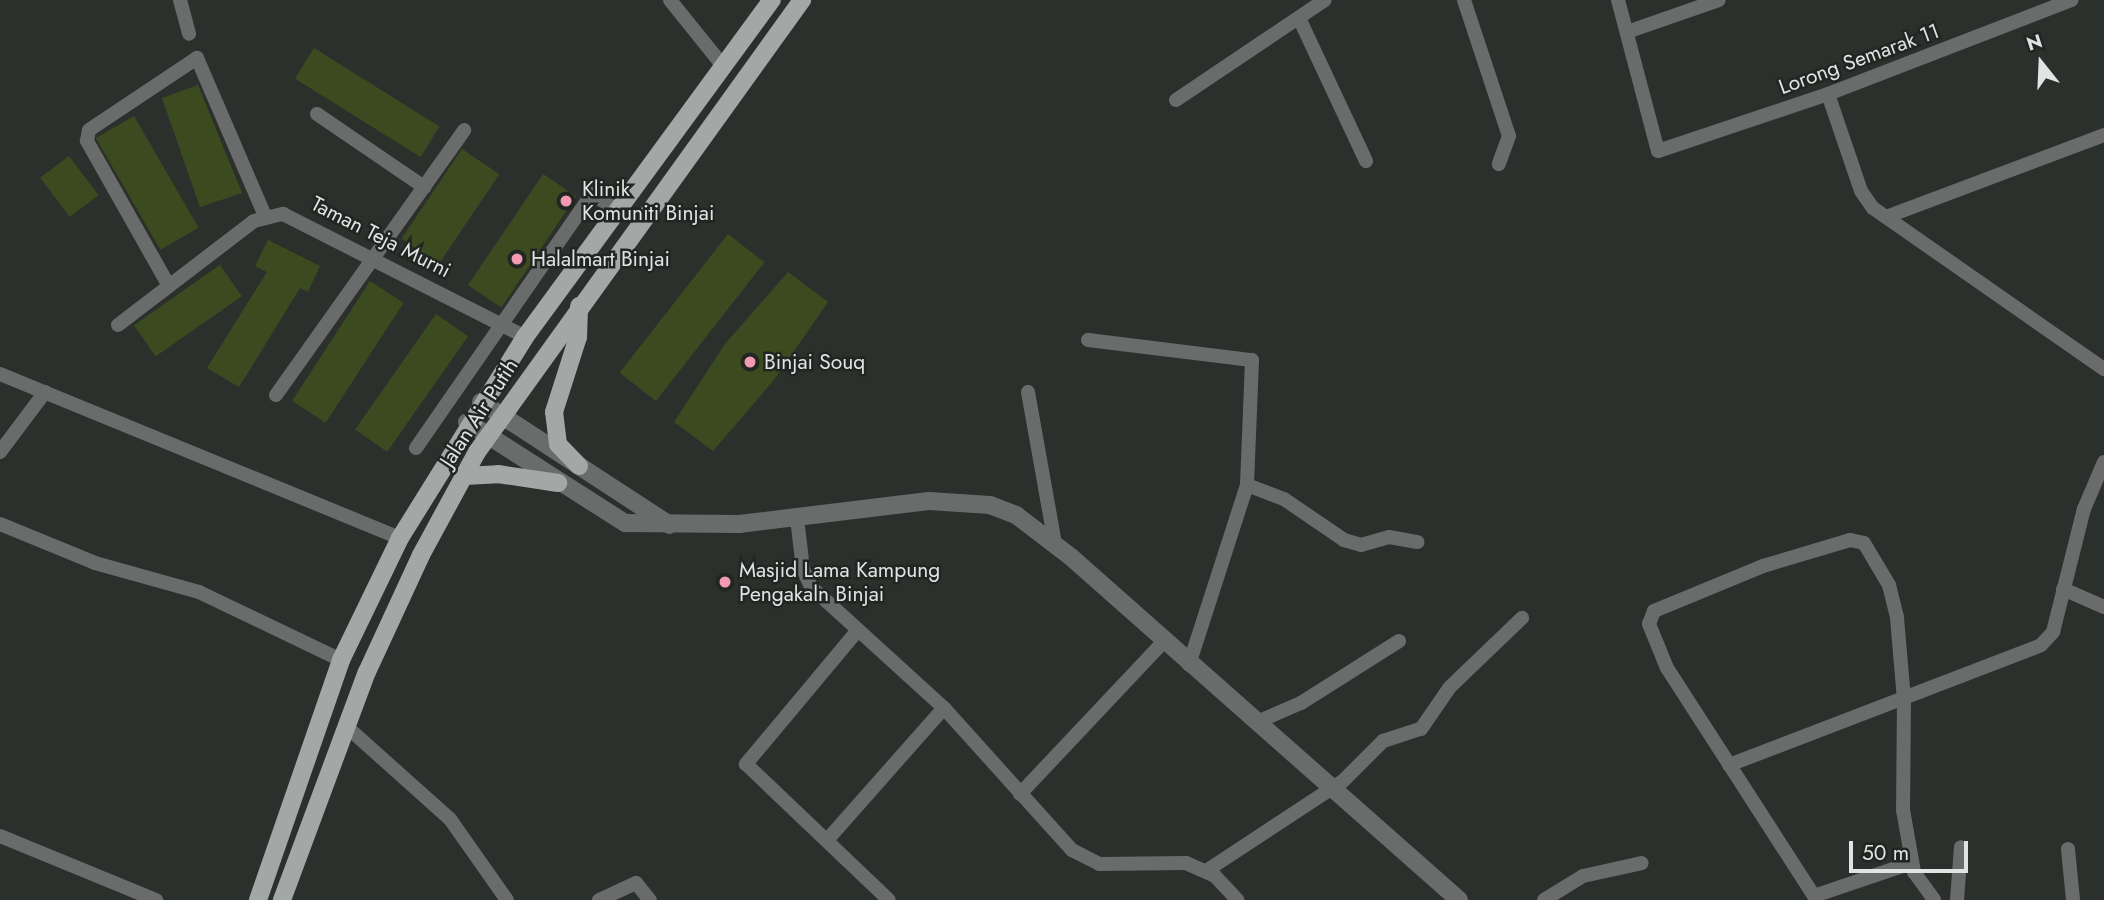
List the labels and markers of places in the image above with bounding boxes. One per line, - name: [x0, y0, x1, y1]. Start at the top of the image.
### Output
- place label: Klinik Komuniti Binjai: [582, 176, 714, 226]
- marker: Klinik Komuniti Binjai: [556, 191, 576, 211]
- place label: Halalmart Binjai: [531, 246, 670, 272]
- marker: Halalmart Binjai: [509, 251, 525, 267]
- place label: Binjai Souq: [764, 349, 865, 375]
- marker: Binjai Souq: [742, 354, 758, 370]
- place label: Masjid Lama Kampung Pengakaln Binjai: [739, 557, 940, 607]
- marker: Masjid Lama Kampung Pengakaln Binjai: [717, 574, 733, 590]

